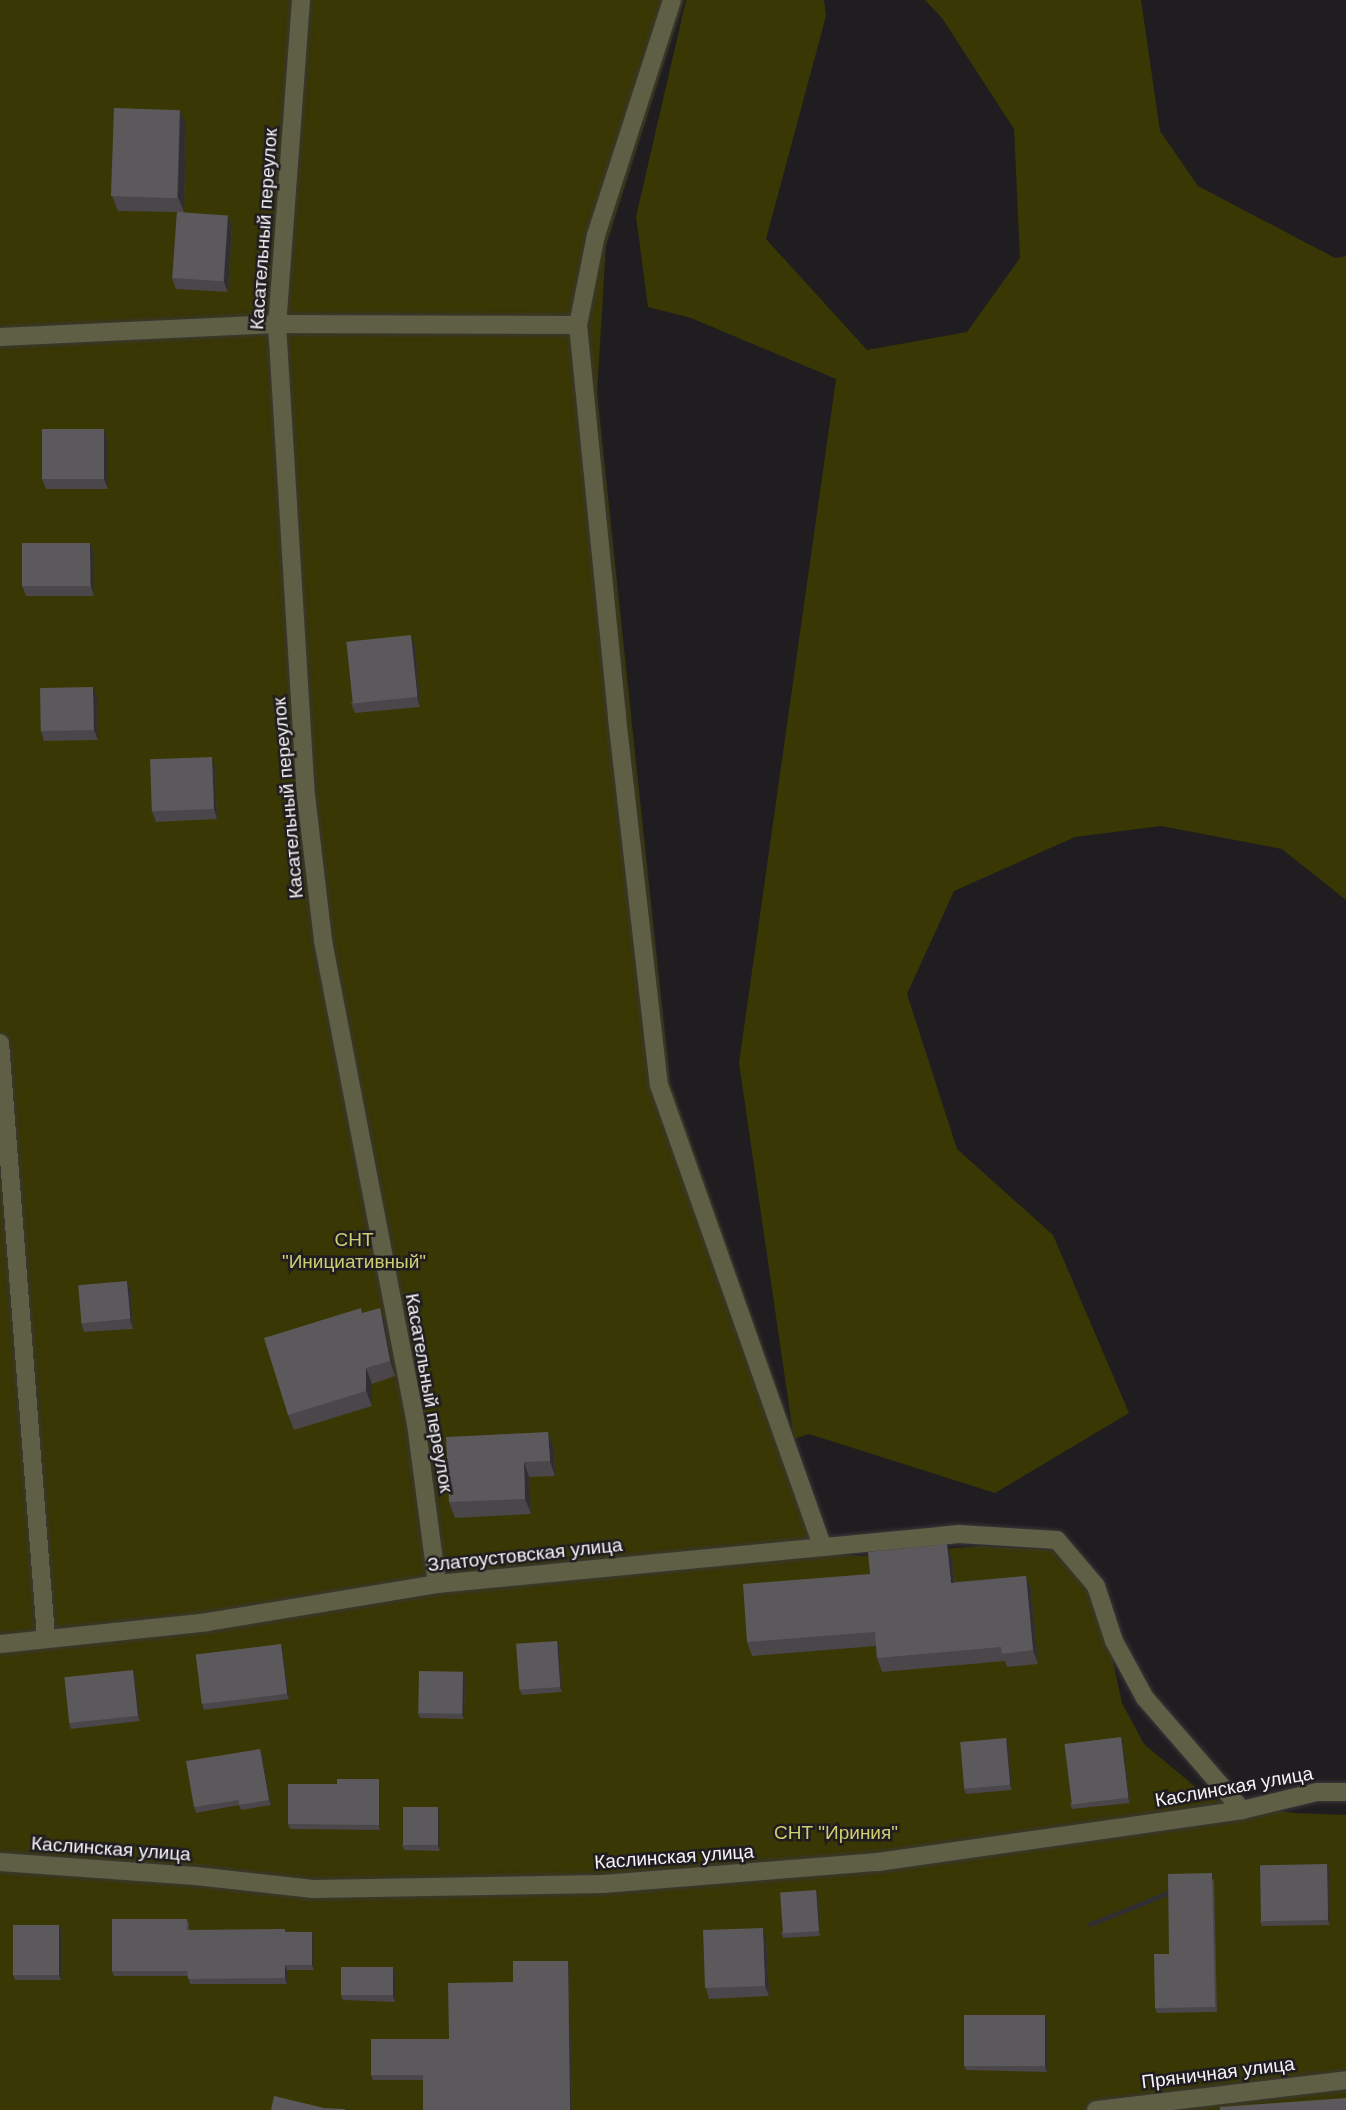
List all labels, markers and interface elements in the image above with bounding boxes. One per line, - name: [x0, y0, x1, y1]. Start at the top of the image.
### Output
- street label: Касательный переулок: [246, 128, 282, 330]
- street label: Касательный переулок: [268, 697, 308, 899]
- park label: СНТ "Инициативный": [282, 1229, 426, 1273]
- street label: Касательный переулок: [400, 1292, 458, 1494]
- street label: Златоустовская улица: [426, 1533, 624, 1577]
- street label: Каслинская улица: [1153, 1762, 1315, 1812]
- park label: СНТ "Ириния": [774, 1822, 898, 1844]
- street label: Каслинская улица: [30, 1832, 192, 1866]
- street label: Каслинская улица: [593, 1840, 755, 1874]
- street label: Пряничная улица: [1140, 2052, 1296, 2094]

